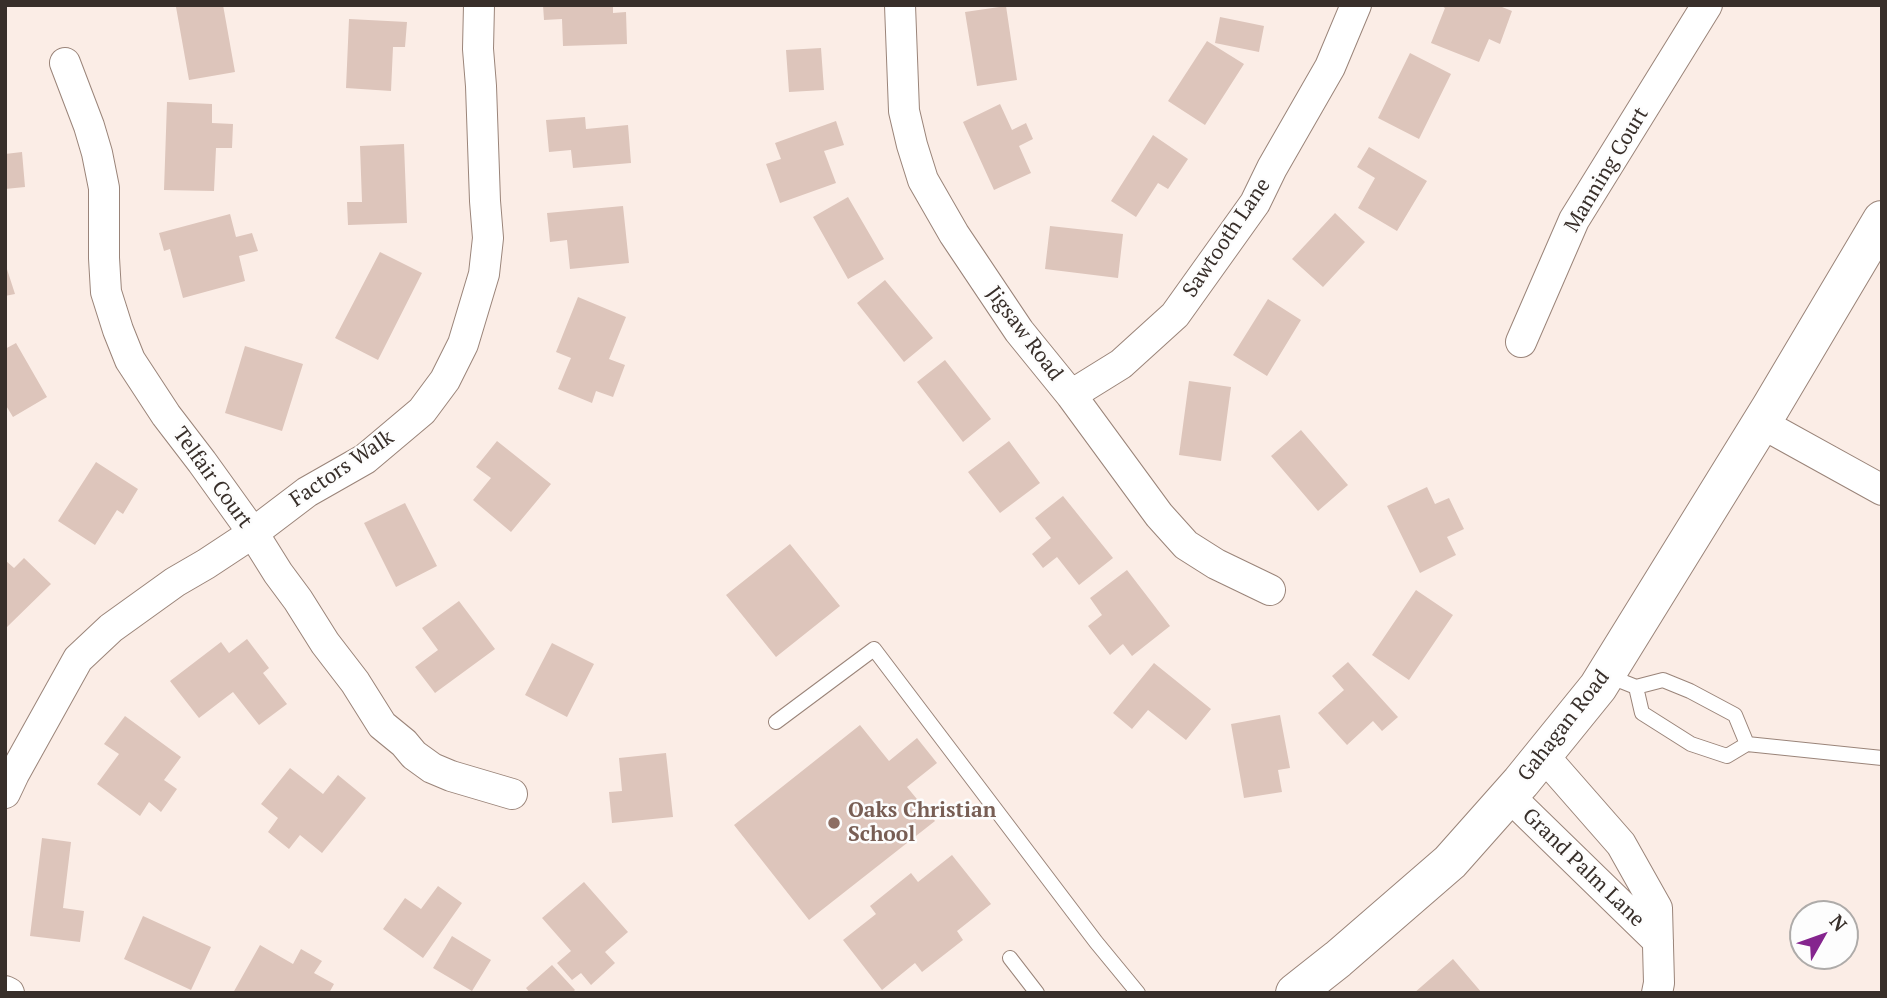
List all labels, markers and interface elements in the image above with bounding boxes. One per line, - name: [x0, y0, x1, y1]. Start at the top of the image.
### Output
- street label: Manning Court: [1560, 103, 1654, 237]
- street label: Sawtooth Lane: [1178, 174, 1276, 302]
- street label: Jigsaw Road: [980, 282, 1068, 386]
- street label: Telfair Court: [167, 423, 257, 533]
- street label: Factors Walk: [285, 425, 399, 513]
- street label: Gahagan Road: [1513, 665, 1615, 787]
- place label: Oaks Christian School: [848, 798, 996, 848]
- street label: Grand Palm Lane: [1517, 803, 1649, 933]
- marker: Oaks Christian School: [826, 815, 842, 831]
- north arrow: [1789, 900, 1859, 970]
- text: N: [1825, 909, 1853, 936]

